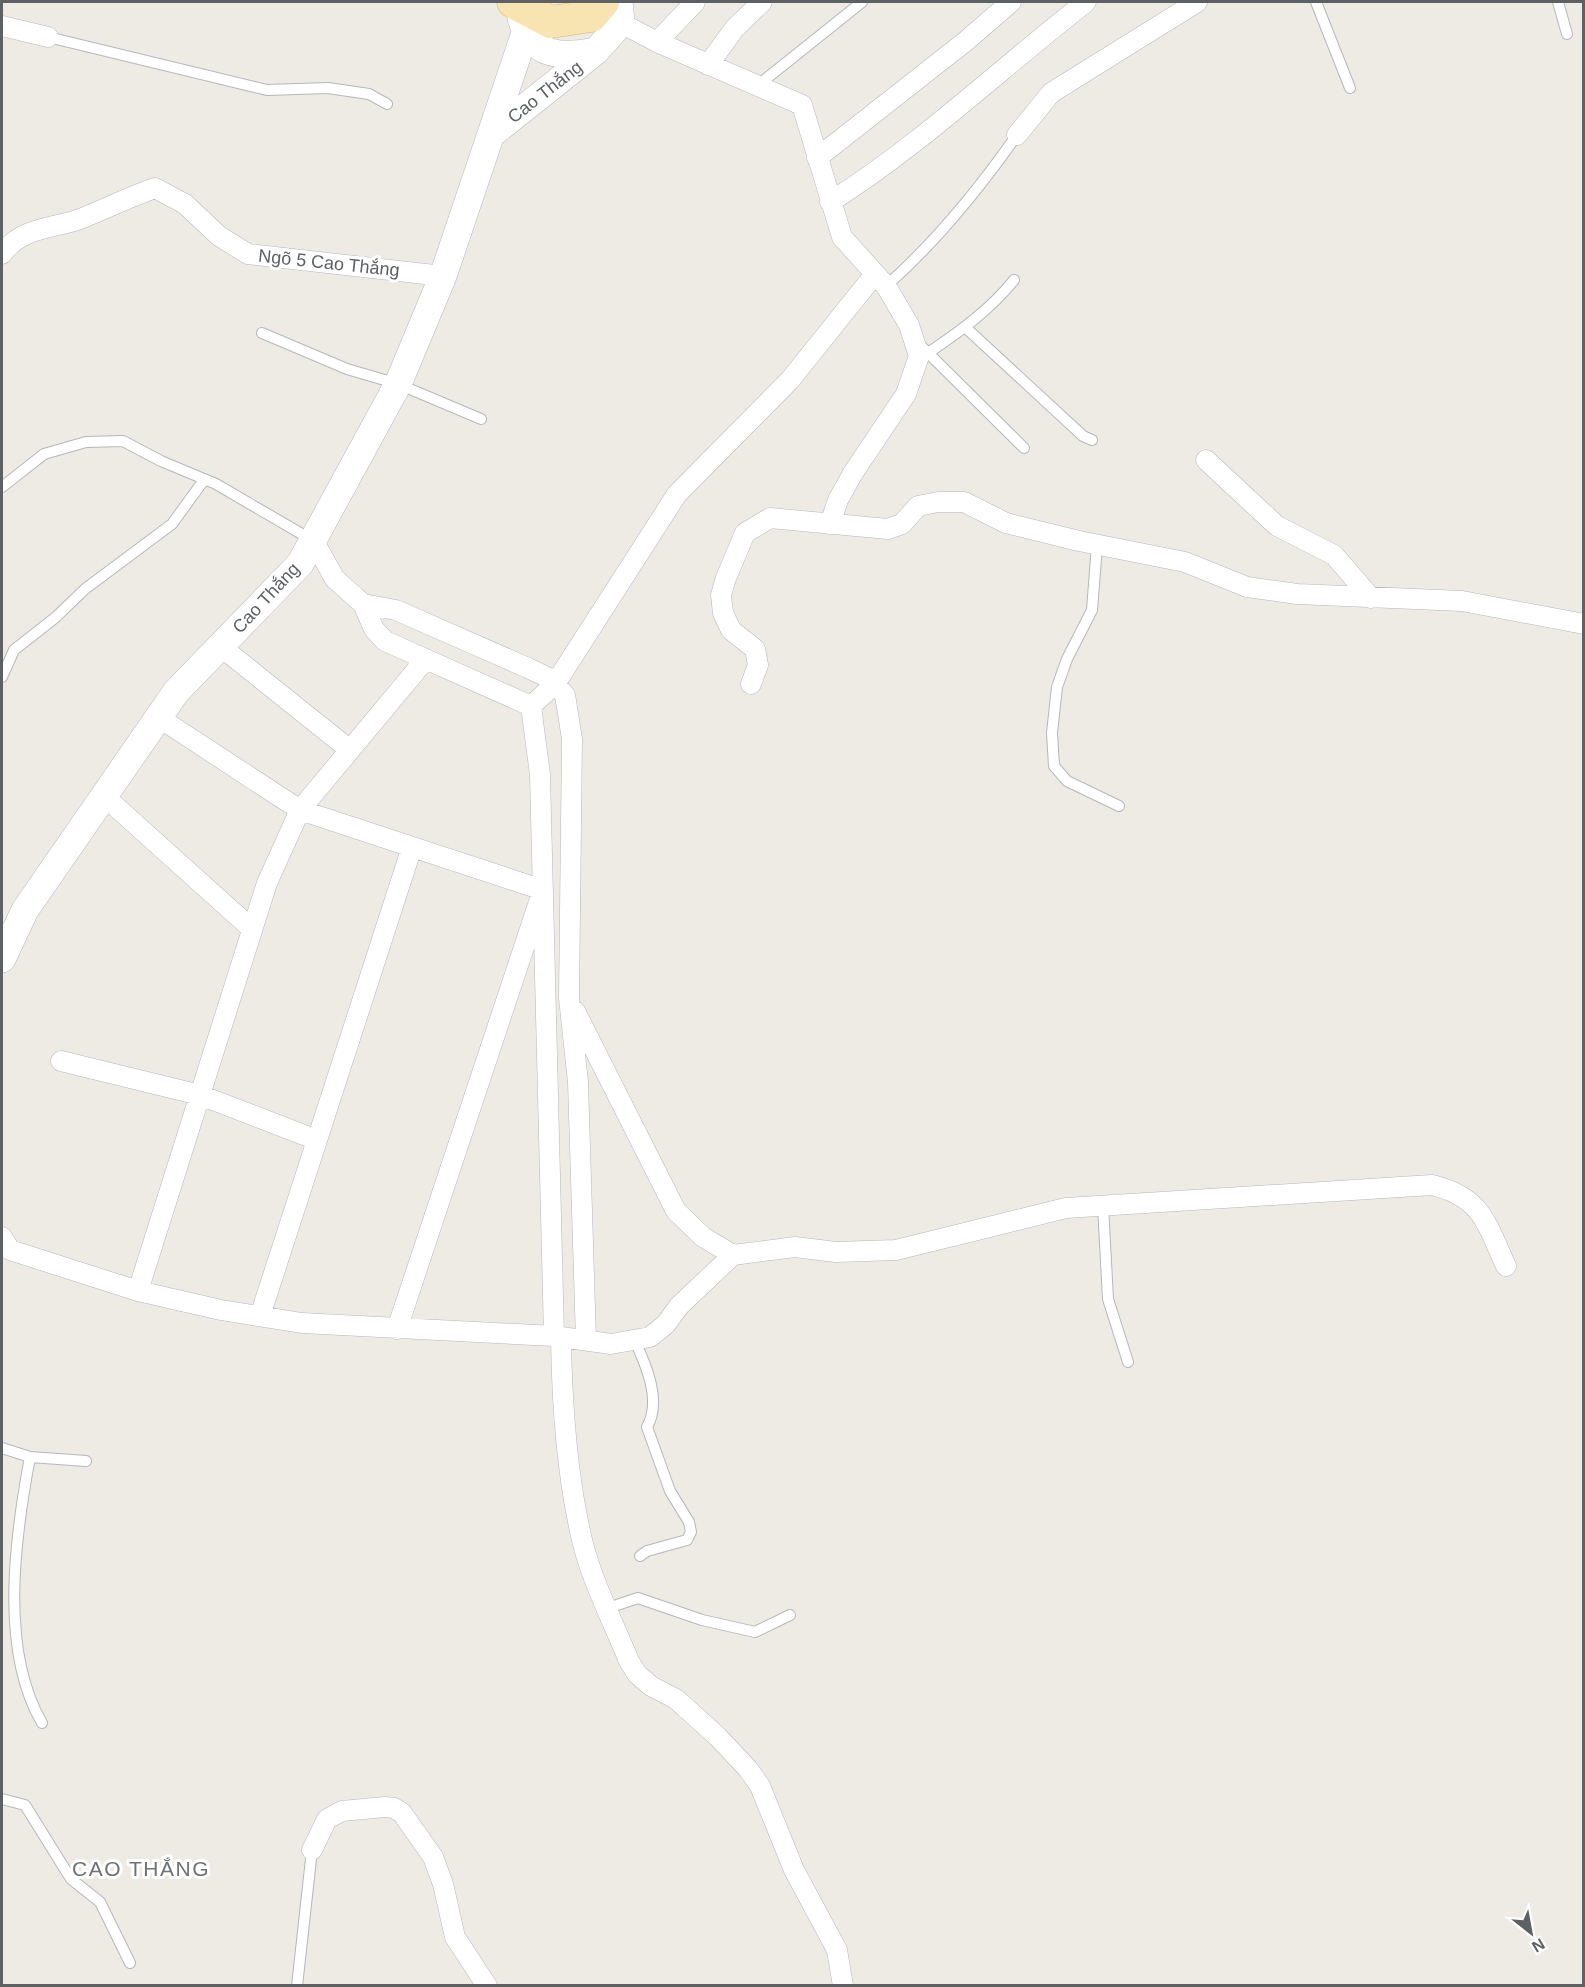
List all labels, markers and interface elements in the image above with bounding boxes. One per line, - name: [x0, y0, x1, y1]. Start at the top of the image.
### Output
- street label: Cao Thắng: [503, 56, 586, 127]
- street label: Ngõ 5 Cao Thắng: [257, 245, 401, 280]
- street label: Cao Thắng: [228, 558, 304, 637]
- district label: CAO THẮNG: [72, 1857, 210, 1880]
- north arrow: [1501, 1903, 1561, 1963]
- text: N: [1529, 1935, 1548, 1956]

